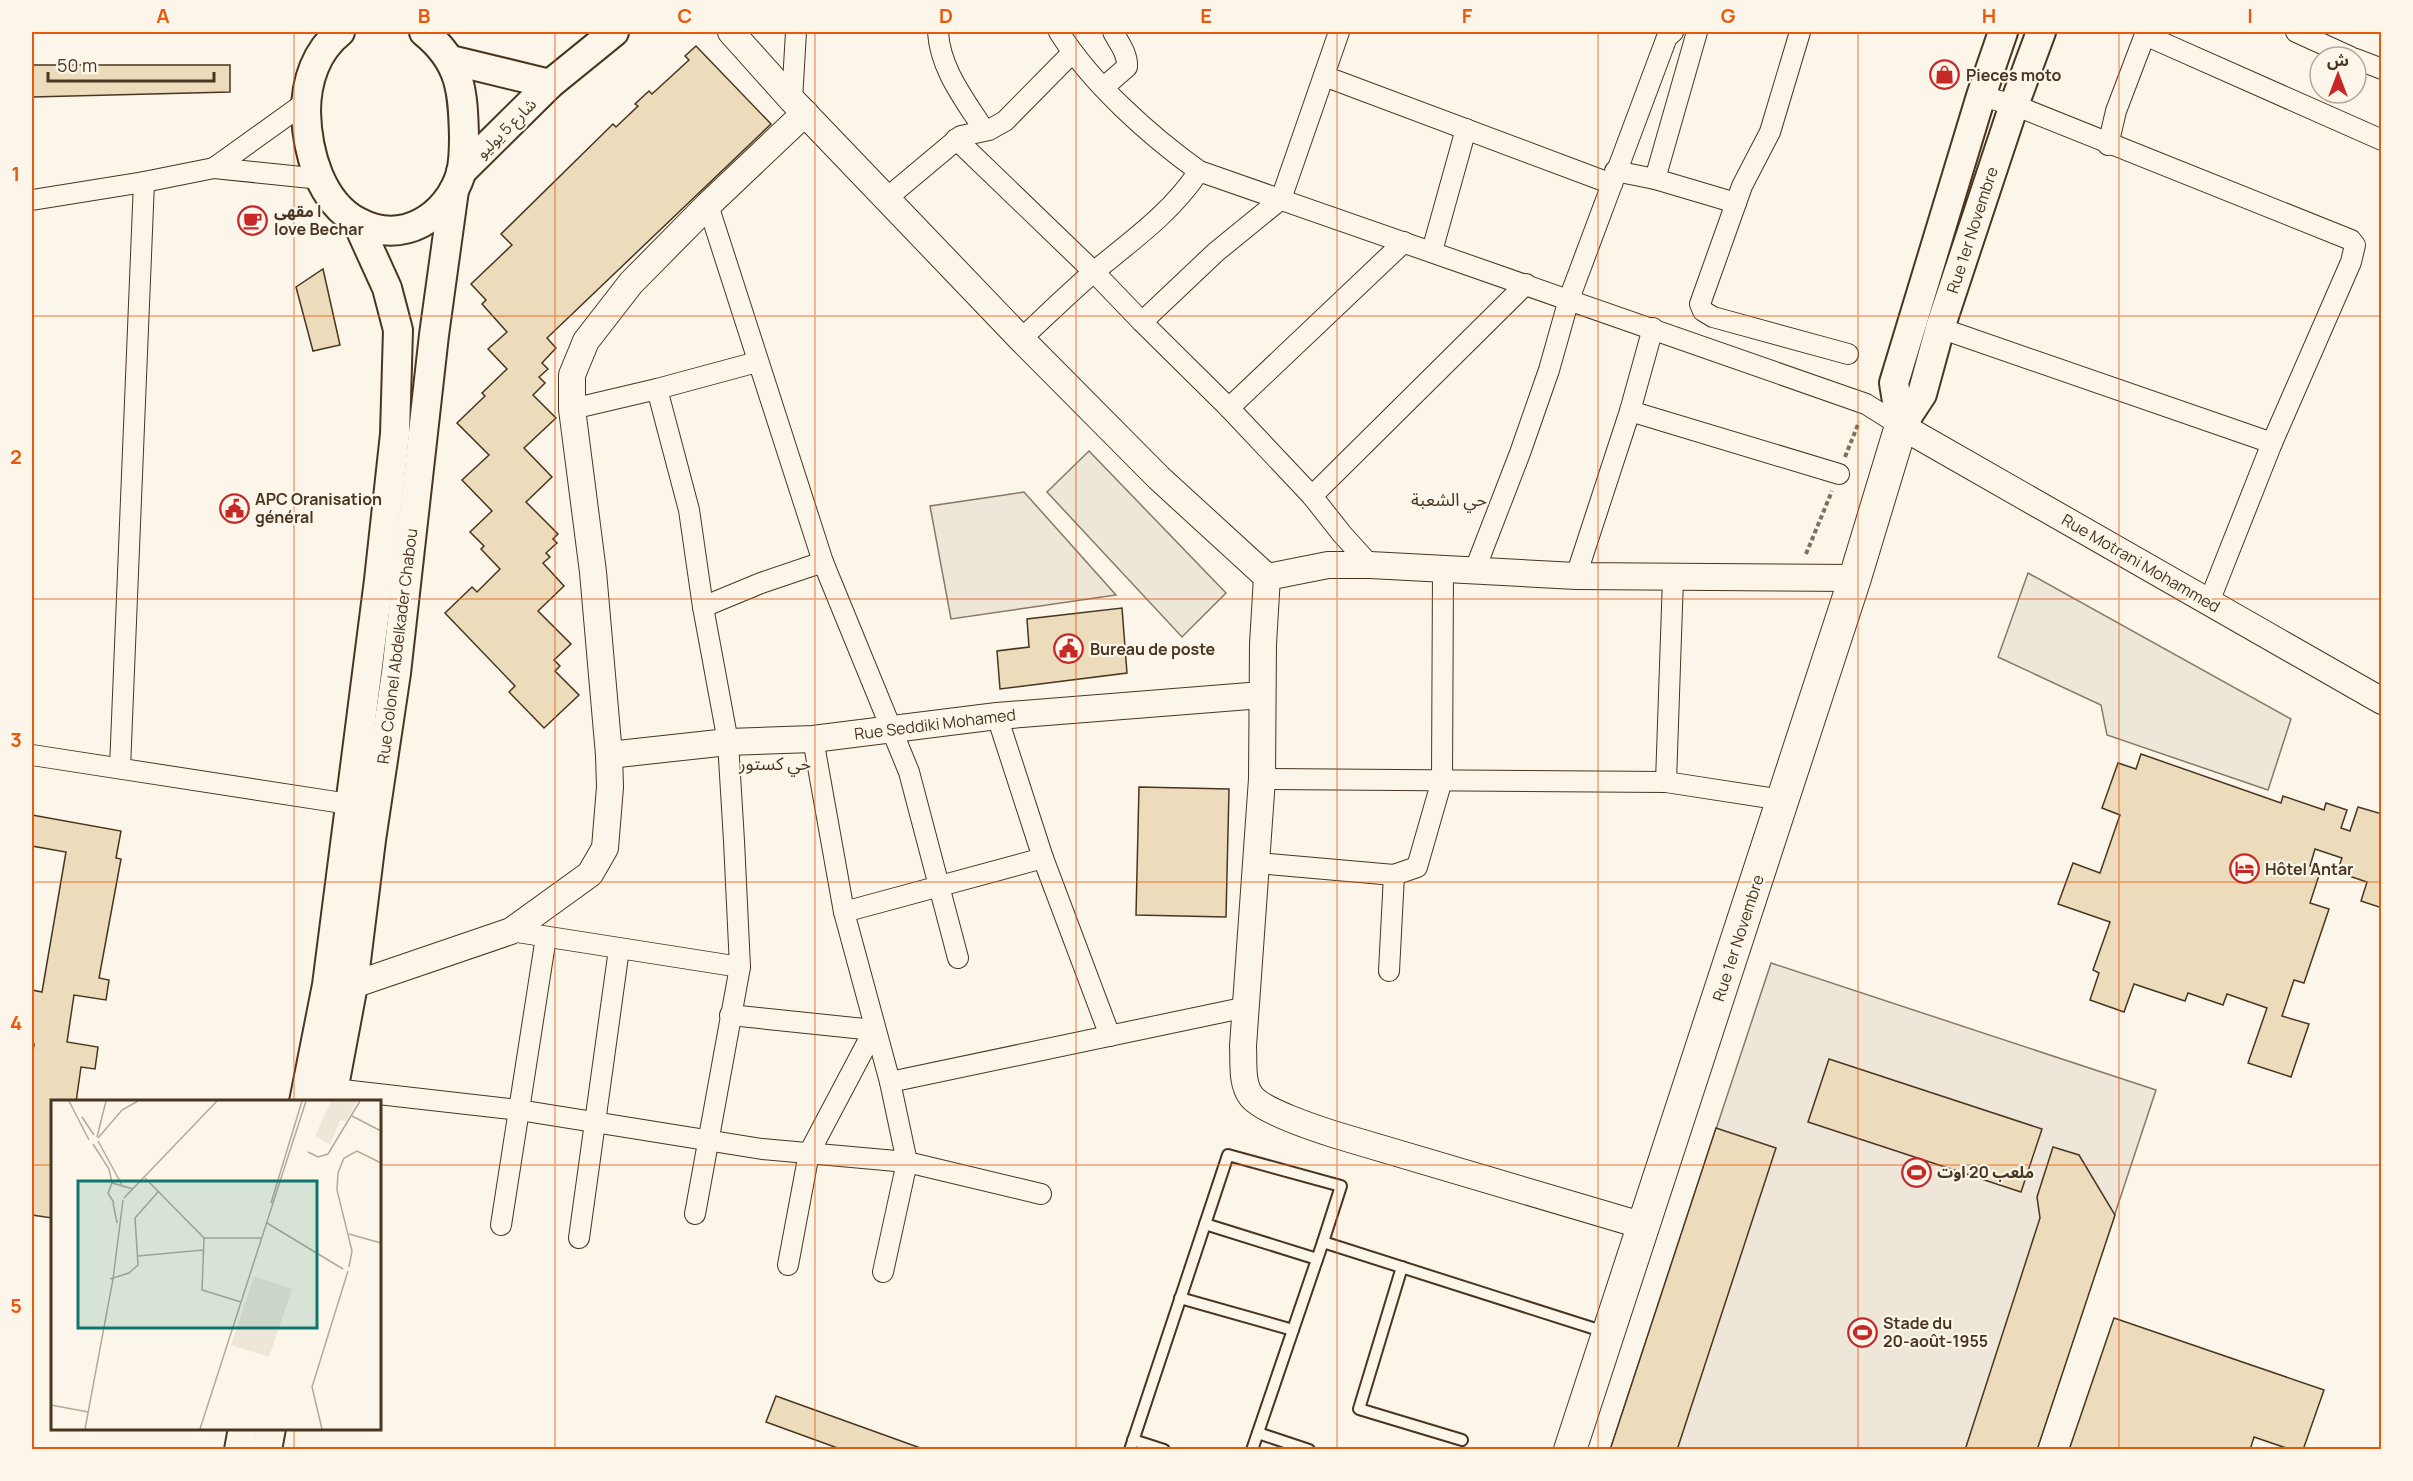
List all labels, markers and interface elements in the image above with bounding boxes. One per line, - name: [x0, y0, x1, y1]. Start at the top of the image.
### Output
- text: A: [156, 2, 170, 29]
- text: B: [418, 2, 431, 29]
- text: C: [678, 2, 692, 29]
- text: D: [939, 2, 953, 29]
- text: E: [1200, 2, 1212, 29]
- text: F: [1462, 2, 1473, 29]
- text: G: [1721, 2, 1736, 29]
- text: H: [1982, 2, 1996, 29]
- text: I: [2247, 2, 2253, 29]
- scale bar: [48, 45, 214, 83]
- north arrow: [2308, 45, 2368, 105]
- text: ش: [2327, 49, 2349, 71]
- text: 50 m: [57, 53, 97, 77]
- shop icon: Pieces moto: [1929, 59, 1961, 91]
- place label: Pieces moto: [1966, 64, 2061, 86]
- street label: شارع 5 يوليو: [471, 93, 542, 164]
- text: 1: [12, 160, 20, 187]
- street label: Rue 1er Novembre: [1941, 164, 2003, 296]
- place label: مقهى I love Bechar: [274, 200, 364, 240]
- cafe icon: مقهى I love Bechar: [237, 204, 269, 236]
- text: 2: [10, 443, 22, 470]
- district label: حي الشعبة: [1411, 487, 1487, 513]
- place label: APC Oranisation général: [255, 488, 382, 528]
- public building icon: APC Oranisation général: [218, 492, 250, 524]
- street label: Rue Motrani Mohammed: [2058, 509, 2224, 617]
- street label: Rue Colonel Abdelkader Chabou: [372, 527, 422, 765]
- public building icon: Bureau de poste: [1053, 633, 1085, 665]
- place label: Bureau de poste: [1090, 638, 1216, 660]
- street label: Rue Seddiki Mohamed: [853, 703, 1017, 745]
- text: 3: [10, 726, 22, 753]
- district label: حي كستور: [738, 751, 811, 777]
- hotel icon: Hôtel Antar: [2228, 853, 2260, 885]
- place label: Hôtel Antar: [2265, 858, 2354, 880]
- street label: Rue 1er Novembre: [1707, 872, 1769, 1004]
- text: 4: [10, 1009, 22, 1036]
- inset map: [51, 1100, 381, 1430]
- sports icon: ملعب 20 اوت: [1900, 1156, 1932, 1188]
- place label: ملعب 20 اوت: [1937, 1161, 2034, 1183]
- text: 5: [10, 1292, 22, 1319]
- place label: Stade du 20-août-1955: [1883, 1312, 1988, 1352]
- sports icon: Stade du 20-août-1955: [1846, 1316, 1878, 1348]

